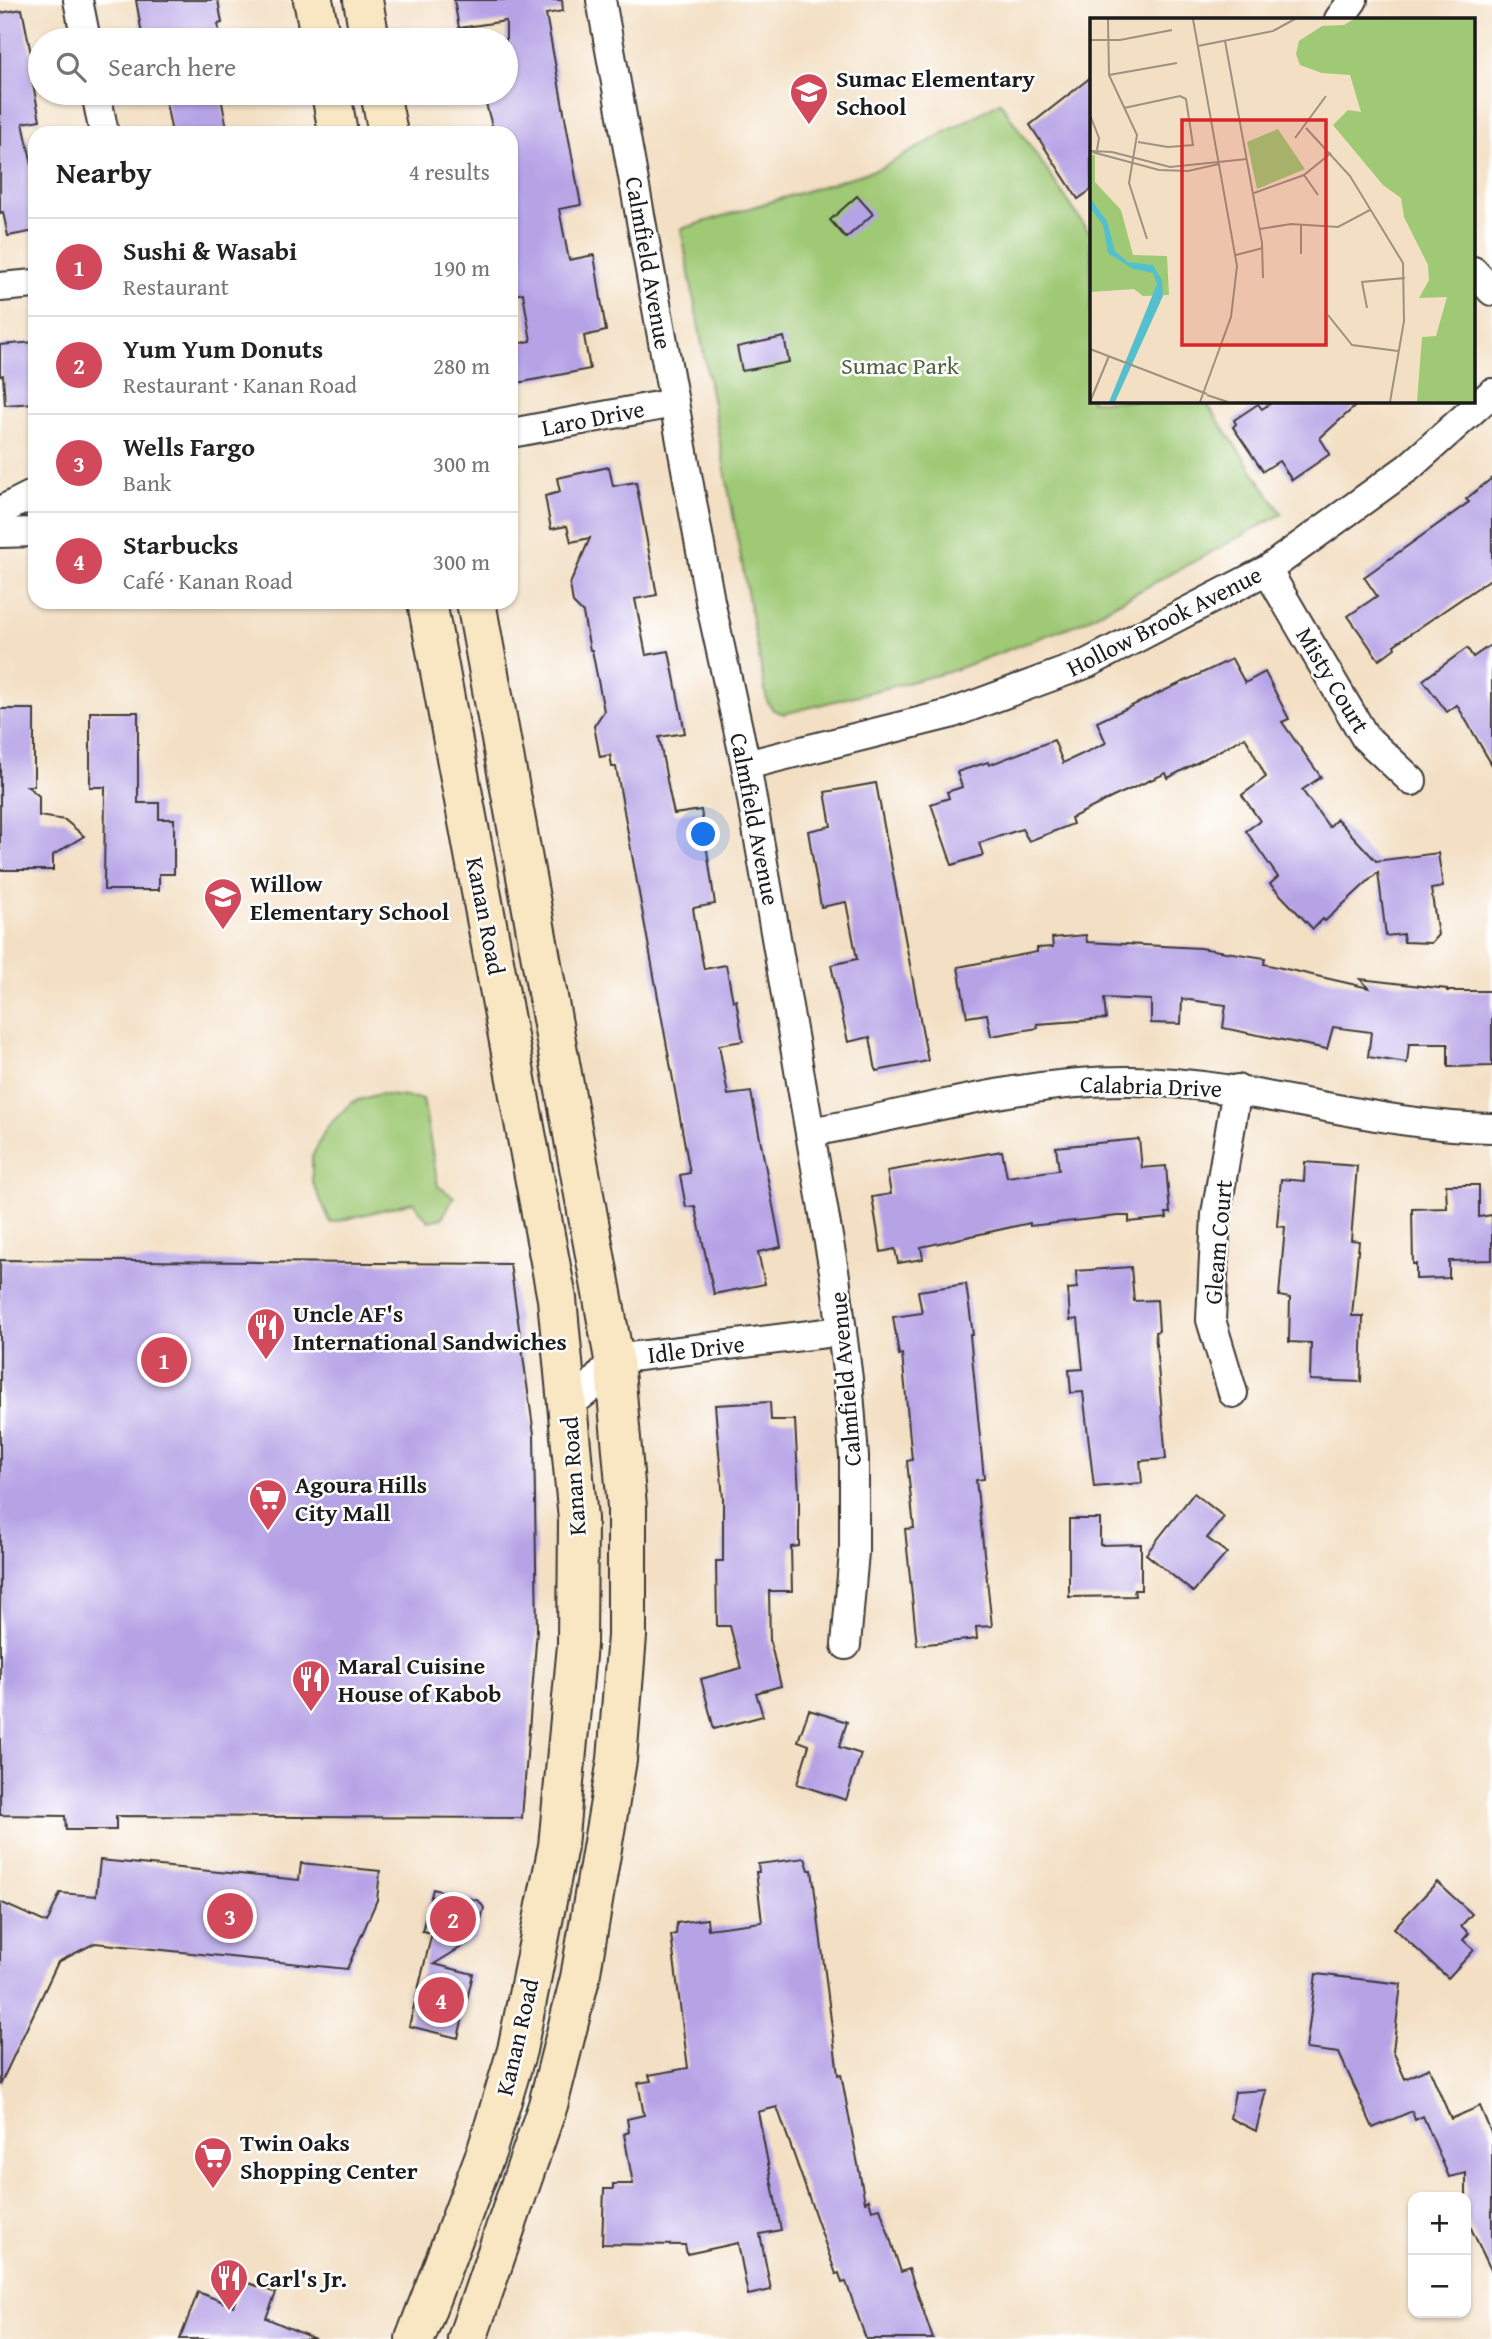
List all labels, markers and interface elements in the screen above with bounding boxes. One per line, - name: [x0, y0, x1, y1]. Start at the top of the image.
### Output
- inset map: [1090, 18, 1474, 402]
- search box: [28, 28, 518, 105]
- text: Search here: [108, 47, 236, 86]
- icon: search: [52, 48, 90, 86]
- place label: Sumac Elementary School: [836, 61, 1036, 124]
- school or university icon: Sumac Elementary School: [788, 71, 830, 126]
- text: Nearby: [56, 150, 152, 194]
- text: 4 results: [409, 155, 490, 188]
- street label: Calmfield Avenue: [617, 174, 681, 352]
- text: Sushi & Wasabi: [123, 231, 297, 270]
- text: 1: [73, 251, 85, 284]
- text: 190 m: [433, 251, 490, 284]
- text: Restaurant: [123, 270, 229, 303]
- text: Yum Yum Donuts: [123, 329, 323, 368]
- park label: Sumac Park: [841, 348, 960, 383]
- text: 2: [73, 349, 85, 382]
- text: 280 m: [433, 349, 490, 382]
- text: Restaurant · Kanan Road: [123, 368, 357, 401]
- street label: Laro Drive: [539, 391, 647, 445]
- text: Wells Fargo: [123, 427, 255, 466]
- text: 3: [73, 447, 85, 480]
- text: 300 m: [433, 447, 490, 480]
- text: Bank: [123, 466, 172, 499]
- text: Starbucks: [123, 525, 238, 564]
- text: 4: [73, 545, 85, 578]
- text: 300 m: [433, 545, 490, 578]
- street label: Hollow Brook Avenue: [1060, 557, 1268, 685]
- text: Café · Kanan Road: [123, 564, 293, 597]
- street label: Misty Court: [1288, 620, 1379, 740]
- street label: Calmfield Avenue: [721, 730, 789, 908]
- your location: [686, 817, 720, 851]
- street label: Kanan Road: [457, 854, 515, 978]
- place label: Willow Elementary School: [250, 866, 450, 929]
- school or university icon: Willow Elementary School: [202, 876, 244, 931]
- street label: Calabria Drive: [1079, 1066, 1223, 1106]
- street label: Gleam Court: [1195, 1178, 1241, 1306]
- street label: Calmfield Avenue: [820, 1290, 870, 1468]
- place label: Uncle AF's International Sandwiches: [293, 1296, 567, 1359]
- restaurant icon: Uncle AF's International Sandwiches: [245, 1306, 287, 1361]
- street label: Idle Drive: [646, 1326, 746, 1372]
- pin: 1: [141, 1334, 187, 1386]
- street label: Kanan Road: [551, 1415, 595, 1537]
- place label: Agoura Hills City Mall: [295, 1467, 427, 1530]
- supermarket icon: Agoura Hills City Mall: [247, 1477, 289, 1532]
- place label: Maral Cuisine House of Kabob: [338, 1648, 502, 1711]
- restaurant icon: Maral Cuisine House of Kabob: [290, 1658, 332, 1713]
- pin: 3: [207, 1890, 253, 1942]
- pin: 2: [430, 1893, 476, 1945]
- pin: 4: [418, 1974, 464, 2026]
- street label: Kanan Road: [487, 1975, 548, 2099]
- place label: Twin Oaks Shopping Center: [240, 2125, 418, 2188]
- supermarket icon: Twin Oaks Shopping Center: [192, 2135, 234, 2190]
- map controls: [1408, 2192, 1471, 2318]
- button: +: [1408, 2192, 1471, 2255]
- button: −: [1408, 2255, 1471, 2318]
- restaurant icon: Carl's Jr.: [208, 2257, 250, 2312]
- place label: Carl's Jr.: [256, 2261, 347, 2296]

